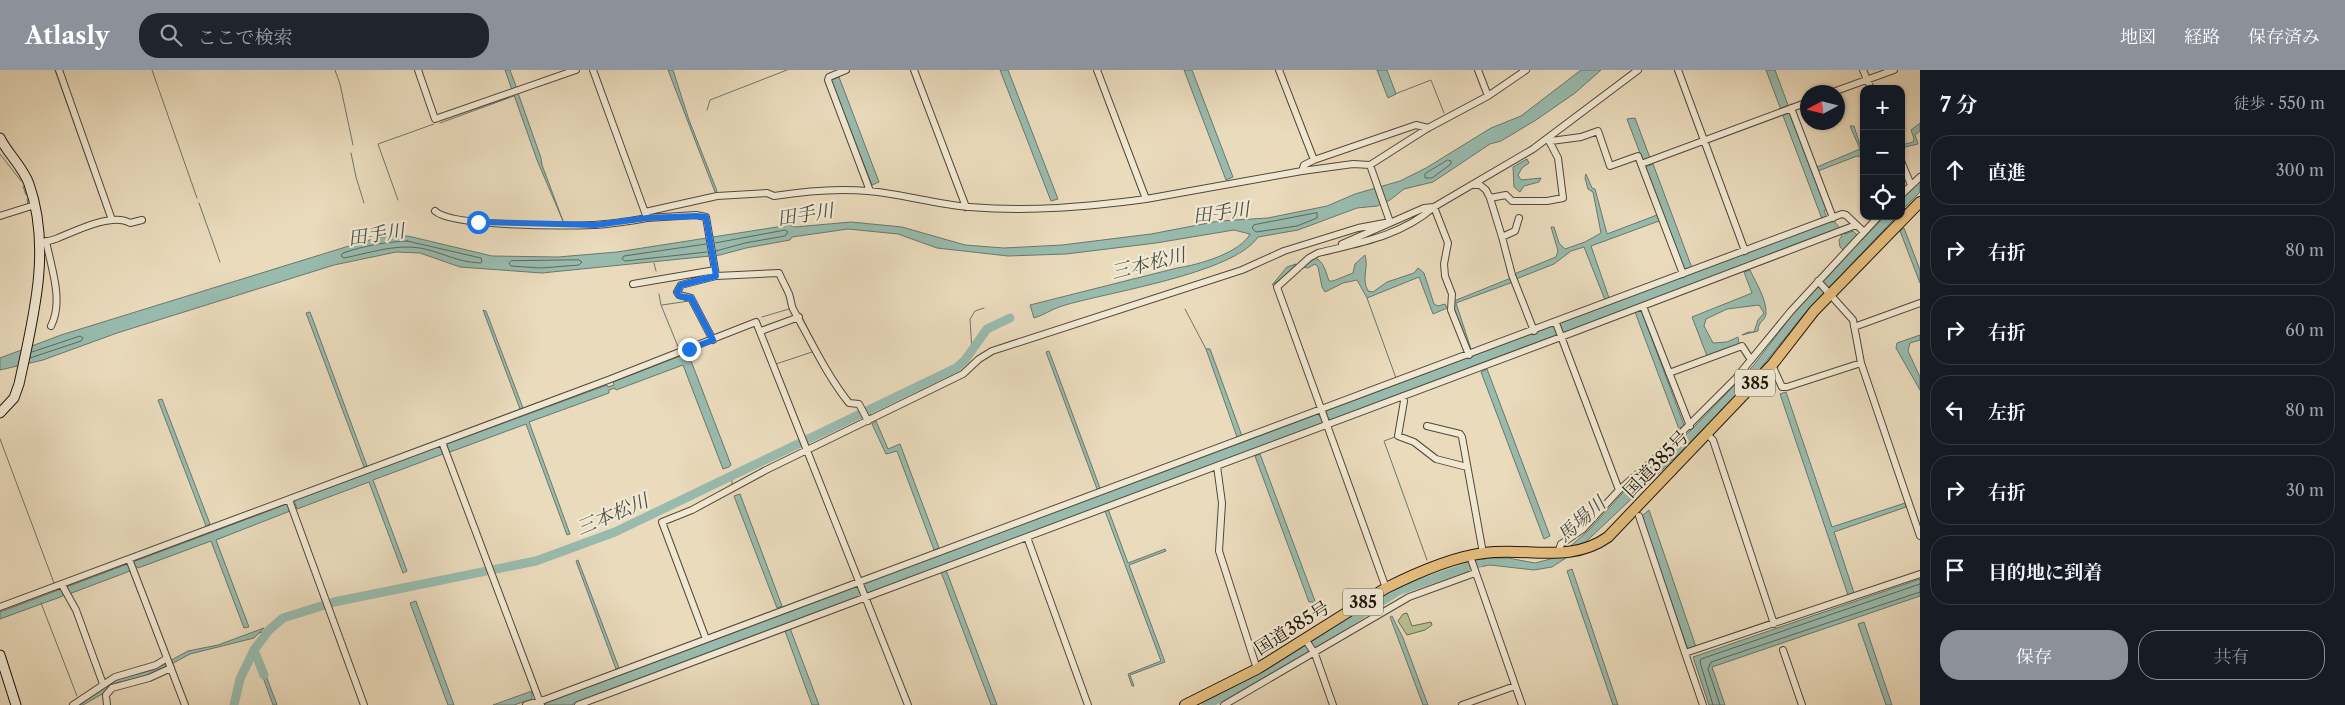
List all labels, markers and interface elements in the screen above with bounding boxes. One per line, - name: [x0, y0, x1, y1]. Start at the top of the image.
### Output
- search box: [139, 13, 489, 58]
- text: Atlasly: [25, 21, 109, 50]
- icon: search: [157, 21, 185, 49]
- text: ここで検索: [197, 26, 292, 49]
- text: 地図: [2120, 26, 2156, 48]
- text: 経路: [2184, 26, 2220, 48]
- text: 保存済み: [2248, 26, 2320, 48]
- north arrow: [1800, 85, 1845, 130]
- map controls: [1860, 85, 1905, 220]
- button: +: [1860, 85, 1905, 130]
- text: 7 分: [1940, 92, 1977, 117]
- text: 徒歩 · 550 m: [2233, 93, 2325, 113]
- button: −: [1860, 130, 1905, 175]
- icon: ahead: [1941, 156, 1969, 184]
- text: 300 m: [2276, 160, 2324, 180]
- text: 直進: [1988, 161, 2026, 184]
- button: locate: [1860, 175, 1905, 220]
- water label: 田手川: [1191, 197, 1253, 227]
- water label: 田手川: [775, 198, 837, 230]
- route start: [467, 211, 490, 234]
- water label: 田手川: [346, 219, 408, 250]
- icon: right: [1941, 236, 1969, 264]
- text: 80 m: [2285, 240, 2324, 260]
- text: 右折: [1988, 241, 2026, 264]
- water label: 三本松川: [1108, 243, 1190, 284]
- icon: right: [1941, 316, 1969, 344]
- text: 60 m: [2285, 320, 2324, 340]
- text: 右折: [1988, 321, 2026, 344]
- route end: [678, 338, 701, 361]
- road number: 385: [1735, 370, 1775, 396]
- icon: left: [1941, 396, 1969, 424]
- text: 80 m: [2285, 400, 2324, 420]
- text: 左折: [1988, 401, 2026, 424]
- street label: 国道385号: [1619, 426, 1693, 502]
- icon: right: [1941, 476, 1969, 504]
- text: 30 m: [2286, 480, 2324, 500]
- text: 右折: [1988, 481, 2026, 504]
- water label: 三本松川: [573, 488, 654, 540]
- water label: 馬場川: [1552, 490, 1612, 547]
- icon: arrive: [1941, 556, 1969, 584]
- text: 目的地に到着: [1988, 561, 2102, 584]
- road number: 385: [1343, 588, 1383, 616]
- street label: 国道385号: [1250, 596, 1334, 660]
- button: 保存: [1940, 630, 2128, 680]
- button: 共有: [2138, 630, 2325, 680]

